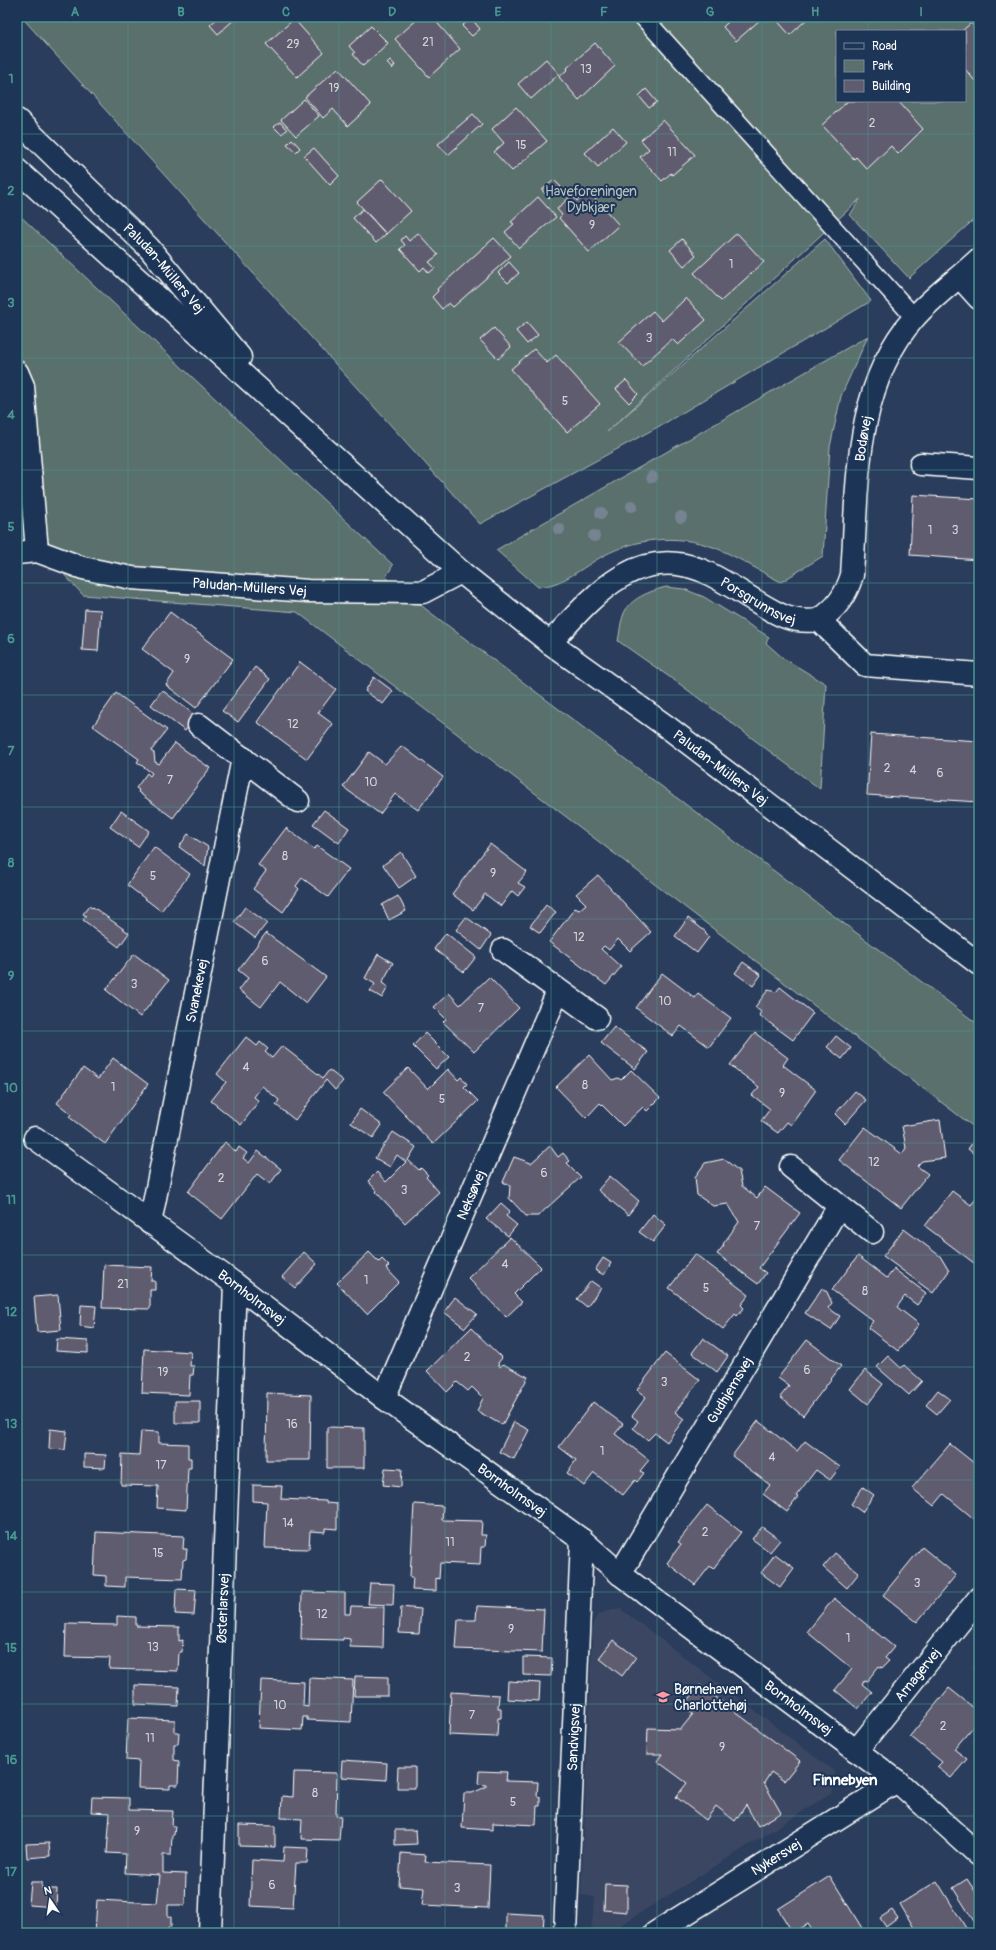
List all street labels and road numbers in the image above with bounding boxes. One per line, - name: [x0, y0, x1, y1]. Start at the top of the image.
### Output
- street label: Paludan-Müllers Vej: [120, 219, 208, 317]
- street label: Bodøvej: [851, 414, 875, 462]
- street label: Porsgrunnsvej: [717, 573, 797, 628]
- street label: Paludan-Müllers Vej: [192, 574, 307, 599]
- street label: Paludan-Müllers Vej: [670, 726, 771, 809]
- street label: Svanekevej: [182, 957, 211, 1024]
- street label: Neksøvej: [453, 1167, 489, 1222]
- street label: Bornholmsvej: [215, 1266, 289, 1328]
- street label: Gudhjemsvej: [703, 1354, 756, 1427]
- street label: Bornholmsvej: [474, 1459, 550, 1520]
- street label: Østerlarsvej: [213, 1573, 232, 1644]
- street label: Arnagervej: [891, 1644, 944, 1705]
- street label: Bornholmsvej: [761, 1677, 836, 1739]
- street label: Sandvigsvej: [564, 1703, 583, 1771]
- street label: Nykersvej: [748, 1835, 804, 1879]

